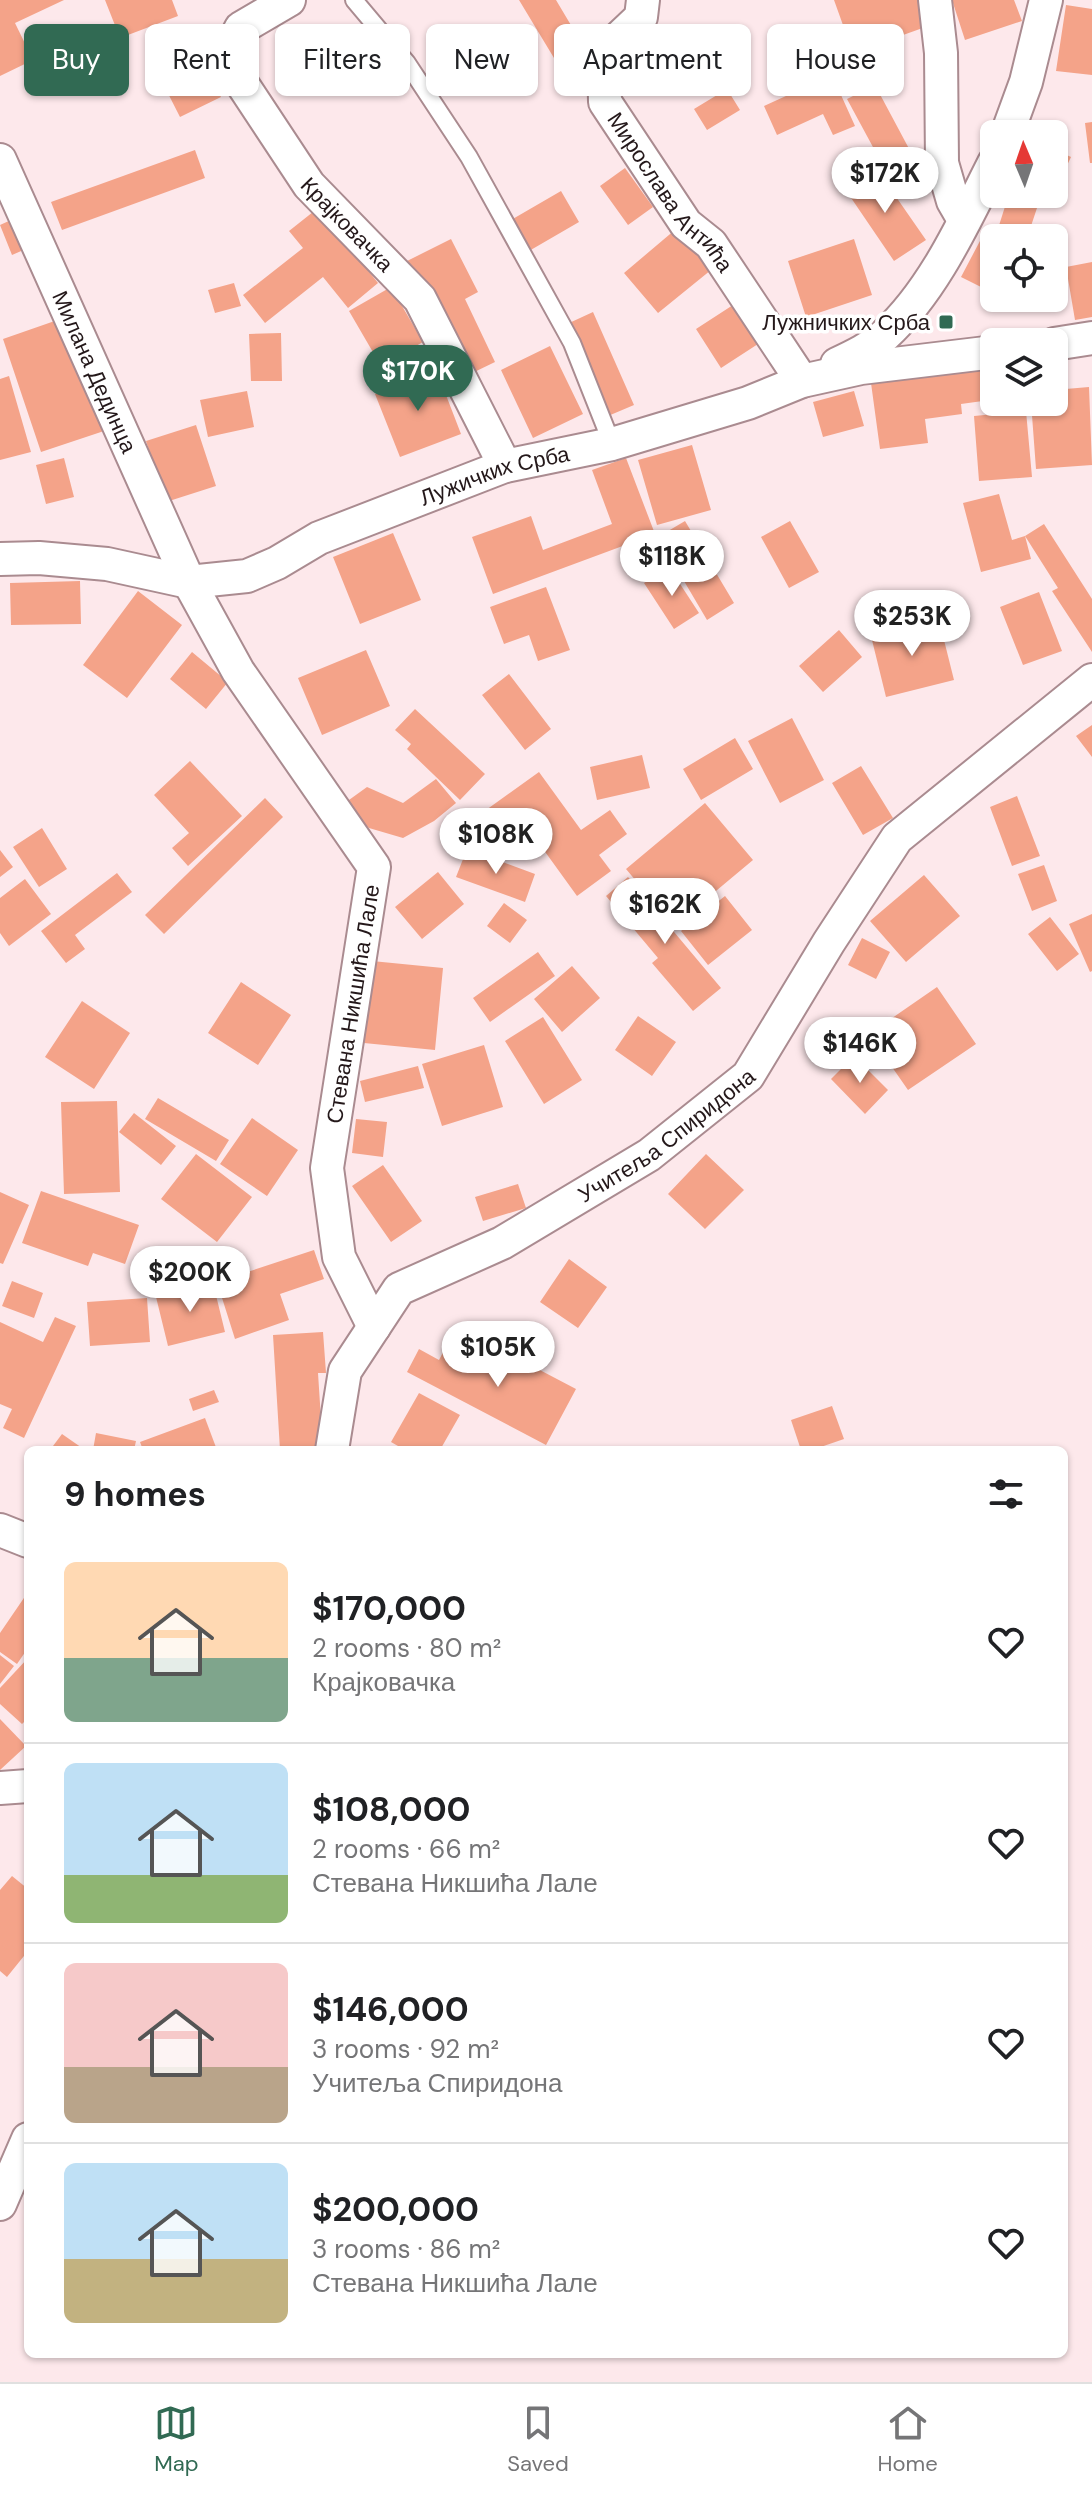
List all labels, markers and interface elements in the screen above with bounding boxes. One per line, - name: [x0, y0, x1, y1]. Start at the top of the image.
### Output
- chip: Buy: [24, 24, 129, 96]
- chip: Rent: [145, 24, 259, 96]
- chip: Filters: [275, 24, 410, 96]
- chip: New: [426, 24, 538, 96]
- chip: Apartment: [554, 24, 751, 96]
- chip: House: [767, 24, 904, 96]
- street label: Мирослава Антића: [601, 106, 740, 278]
- north arrow: [980, 120, 1068, 208]
- map controls: [980, 120, 1068, 416]
- pin: $172K: [829, 147, 941, 215]
- text: $172K: [850, 156, 920, 190]
- street label: Крајковачка: [294, 171, 400, 278]
- button: locate: [980, 224, 1068, 312]
- street label: Милана Дединца: [46, 286, 144, 458]
- place label: Лужничких Срба: [762, 308, 931, 337]
- marker: Лужничких Срба: [937, 313, 955, 331]
- button: layers: [980, 328, 1068, 416]
- pin: $170K: [362, 345, 474, 413]
- text: $170K: [381, 354, 455, 388]
- street label: Лужичких Срба: [415, 438, 573, 512]
- pin: $118K: [616, 530, 728, 598]
- text: $118K: [638, 539, 706, 573]
- pin: $253K: [856, 590, 968, 658]
- text: $253K: [872, 599, 952, 633]
- pin: $108K: [440, 808, 552, 876]
- text: $108K: [458, 817, 534, 851]
- pin: $162K: [609, 878, 721, 946]
- street label: Стевана Никшића Лале: [320, 882, 386, 1126]
- text: $162K: [628, 887, 702, 921]
- pin: $146K: [804, 1017, 916, 1085]
- text: $146K: [822, 1026, 898, 1060]
- street label: Учитеља Спиридона: [573, 1061, 762, 1209]
- pin: $200K: [134, 1246, 246, 1314]
- text: $200K: [148, 1255, 232, 1289]
- pin: $105K: [442, 1321, 554, 1389]
- text: $105K: [460, 1330, 536, 1364]
- text: 9 homes: [64, 1472, 206, 1517]
- icon: filters: [984, 1472, 1028, 1516]
- text: $170,000: [312, 1586, 466, 1631]
- icon: home: [128, 1594, 224, 1690]
- icon: heart: [984, 1620, 1028, 1664]
- text: 2 rooms · 80 m²: [312, 1631, 501, 1665]
- text: Крајковачка: [312, 1665, 455, 1699]
- text: $108,000: [312, 1787, 471, 1832]
- icon: home: [128, 1795, 224, 1891]
- icon: heart: [984, 1821, 1028, 1865]
- text: 2 rooms · 66 m²: [312, 1832, 500, 1866]
- text: Стевана Никшића Лале: [312, 1866, 598, 1900]
- text: $146,000: [312, 1987, 469, 2032]
- icon: home: [128, 1995, 224, 2091]
- icon: heart: [984, 2021, 1028, 2065]
- text: 3 rooms · 92 m²: [312, 2032, 499, 2066]
- text: Учитеља Спиридона: [312, 2066, 562, 2100]
- text: $200,000: [312, 2187, 479, 2232]
- icon: home: [128, 2195, 224, 2291]
- icon: heart: [984, 2221, 1028, 2265]
- text: 3 rooms · 86 m²: [312, 2232, 500, 2266]
- text: Стевана Никшића Лале: [312, 2266, 598, 2300]
- tab: Map: [154, 2401, 199, 2478]
- tab: Saved: [507, 2401, 569, 2478]
- tab: Home: [878, 2401, 938, 2478]

